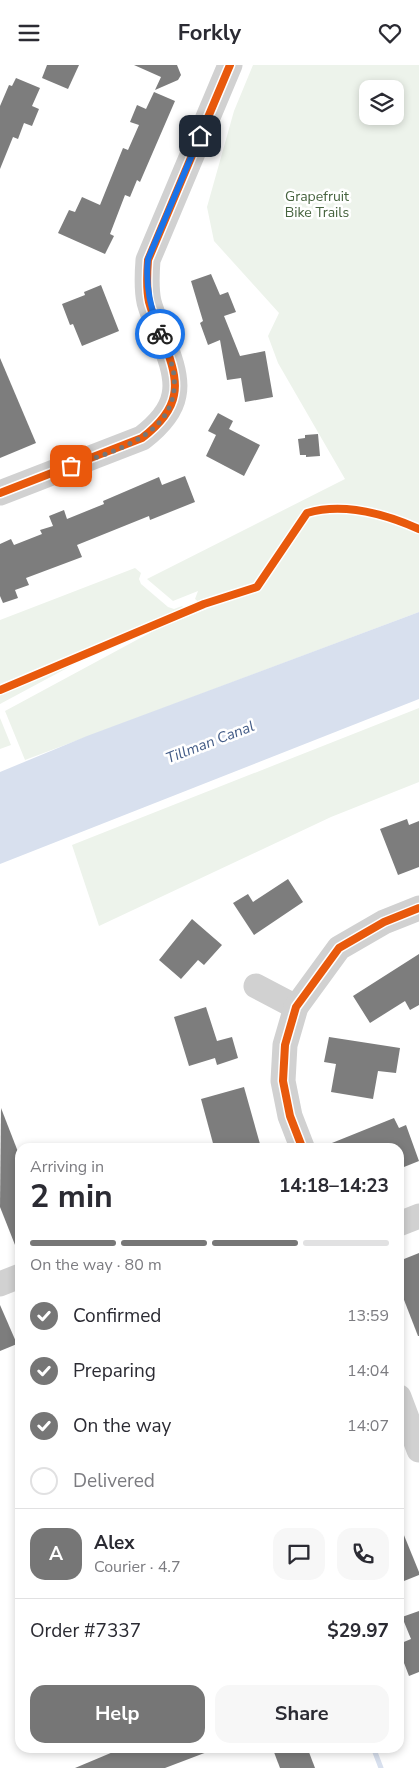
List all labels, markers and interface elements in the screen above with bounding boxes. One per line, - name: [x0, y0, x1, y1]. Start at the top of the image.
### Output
- text: Forkly: [178, 18, 241, 48]
- icon: menu: [15, 19, 43, 47]
- icon: heart: [376, 19, 404, 47]
- map controls: [359, 80, 404, 125]
- button: layers: [359, 80, 404, 125]
- pin: [179, 115, 221, 157]
- icon: home: [186, 122, 214, 150]
- park label: Grapefruit Bike Trails: [285, 187, 349, 222]
- courier: [135, 309, 185, 359]
- icon: bike: [146, 320, 174, 348]
- pin: [50, 445, 92, 487]
- icon: bag: [57, 452, 85, 480]
- water label: Tillman Canal: [163, 716, 257, 768]
- text: Arriving in: [30, 1156, 104, 1178]
- text: 14:18–14:23: [279, 1173, 389, 1199]
- text: 2 min: [30, 1175, 113, 1218]
- text: On the way · 80 m: [30, 1254, 162, 1276]
- icon: check: [30, 1302, 58, 1330]
- text: Confirmed: [73, 1303, 161, 1329]
- text: 13:59: [347, 1305, 389, 1327]
- icon: check: [30, 1357, 58, 1385]
- text: Preparing: [73, 1358, 156, 1384]
- text: 14:04: [347, 1360, 389, 1382]
- icon: check: [30, 1412, 58, 1440]
- text: On the way: [73, 1413, 171, 1439]
- text: 14:07: [347, 1415, 389, 1437]
- text: Delivered: [73, 1468, 155, 1494]
- button: chat: [273, 1528, 325, 1580]
- button: phone: [337, 1528, 389, 1580]
- text: Alex: [94, 1530, 135, 1556]
- text: A: [49, 1541, 63, 1567]
- text: Courier · 4.7: [94, 1556, 180, 1578]
- text: Order #7337: [30, 1618, 141, 1644]
- text: $29.97: [327, 1618, 389, 1644]
- button: Help: [30, 1685, 205, 1743]
- button: Share: [215, 1685, 389, 1743]

